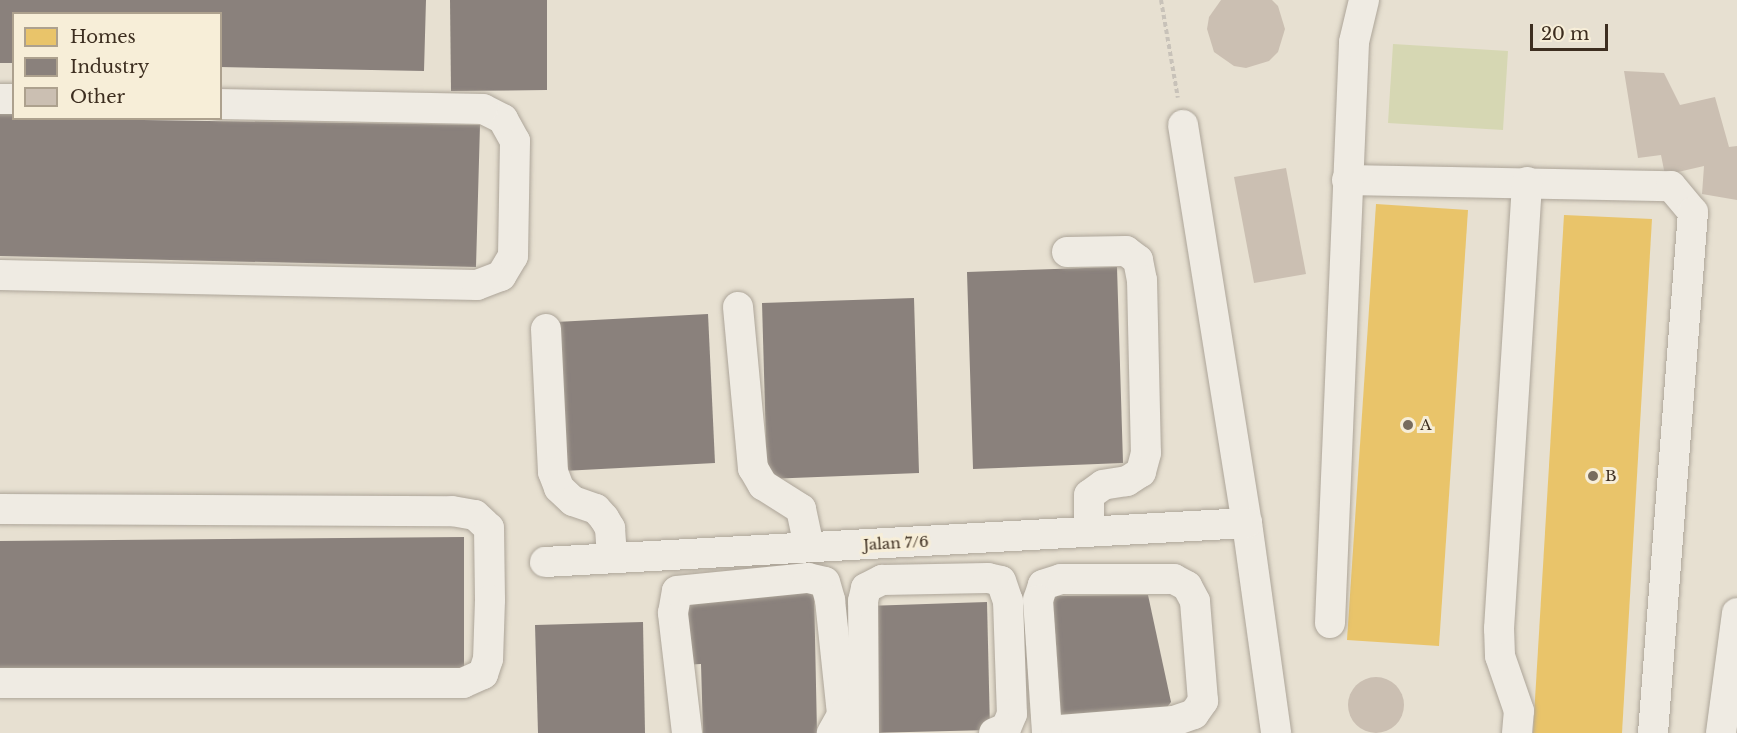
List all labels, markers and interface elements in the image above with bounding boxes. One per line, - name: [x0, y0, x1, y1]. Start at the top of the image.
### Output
- legend: [12, 12, 222, 120]
- scale bar: [1533, 12, 1611, 50]
- text: 20 m: [1541, 23, 1589, 45]
- text: Homes: [70, 26, 136, 48]
- text: Industry: [70, 56, 149, 78]
- text: Other: [70, 86, 125, 108]
- place label: A: [1420, 416, 1432, 434]
- marker: A: [1401, 418, 1415, 432]
- place label: B: [1605, 467, 1617, 485]
- marker: B: [1586, 469, 1600, 483]
- street label: Jalan 7/6: [863, 532, 929, 554]

